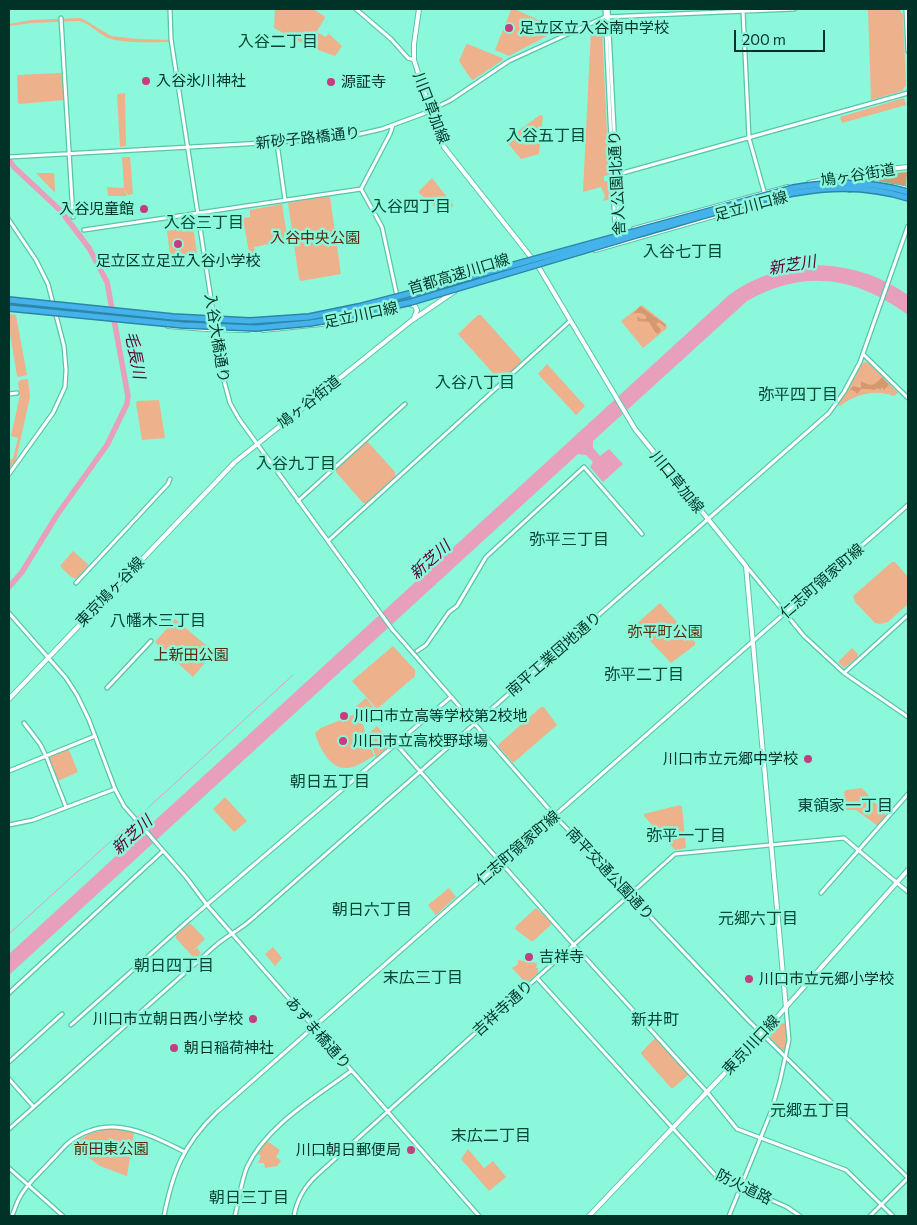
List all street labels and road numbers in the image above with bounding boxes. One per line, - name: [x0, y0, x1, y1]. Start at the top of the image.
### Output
- street label: 川口草加線: [409, 70, 453, 146]
- street label: 新砂子路橋通り: [255, 124, 361, 152]
- street label: 舎人公園北通り: [605, 130, 629, 236]
- street label: 鳩ヶ谷街道: [820, 160, 896, 190]
- street label: 足立川口線: [712, 188, 790, 224]
- street label: 首都高速川口線: [406, 250, 512, 298]
- street label: 入谷大橋通り: [201, 292, 233, 384]
- street label: 足立川口線: [322, 298, 400, 332]
- street label: 鳩ヶ谷街道: [274, 372, 344, 432]
- street label: 川口草加線: [646, 447, 708, 517]
- street label: 仁志町領家町線: [776, 540, 868, 622]
- street label: 東京鳩ヶ谷線: [72, 553, 148, 631]
- street label: 南平工業団地通り: [503, 608, 605, 700]
- street label: 仁志町領家町線: [472, 807, 564, 889]
- street label: 南平交通公園通り: [562, 824, 658, 924]
- street label: 吉祥寺通り: [469, 976, 537, 1040]
- street label: あずま橋通り: [282, 993, 354, 1073]
- street label: 東京川口線: [719, 1011, 783, 1079]
- street label: 防火道路: [713, 1166, 775, 1208]

